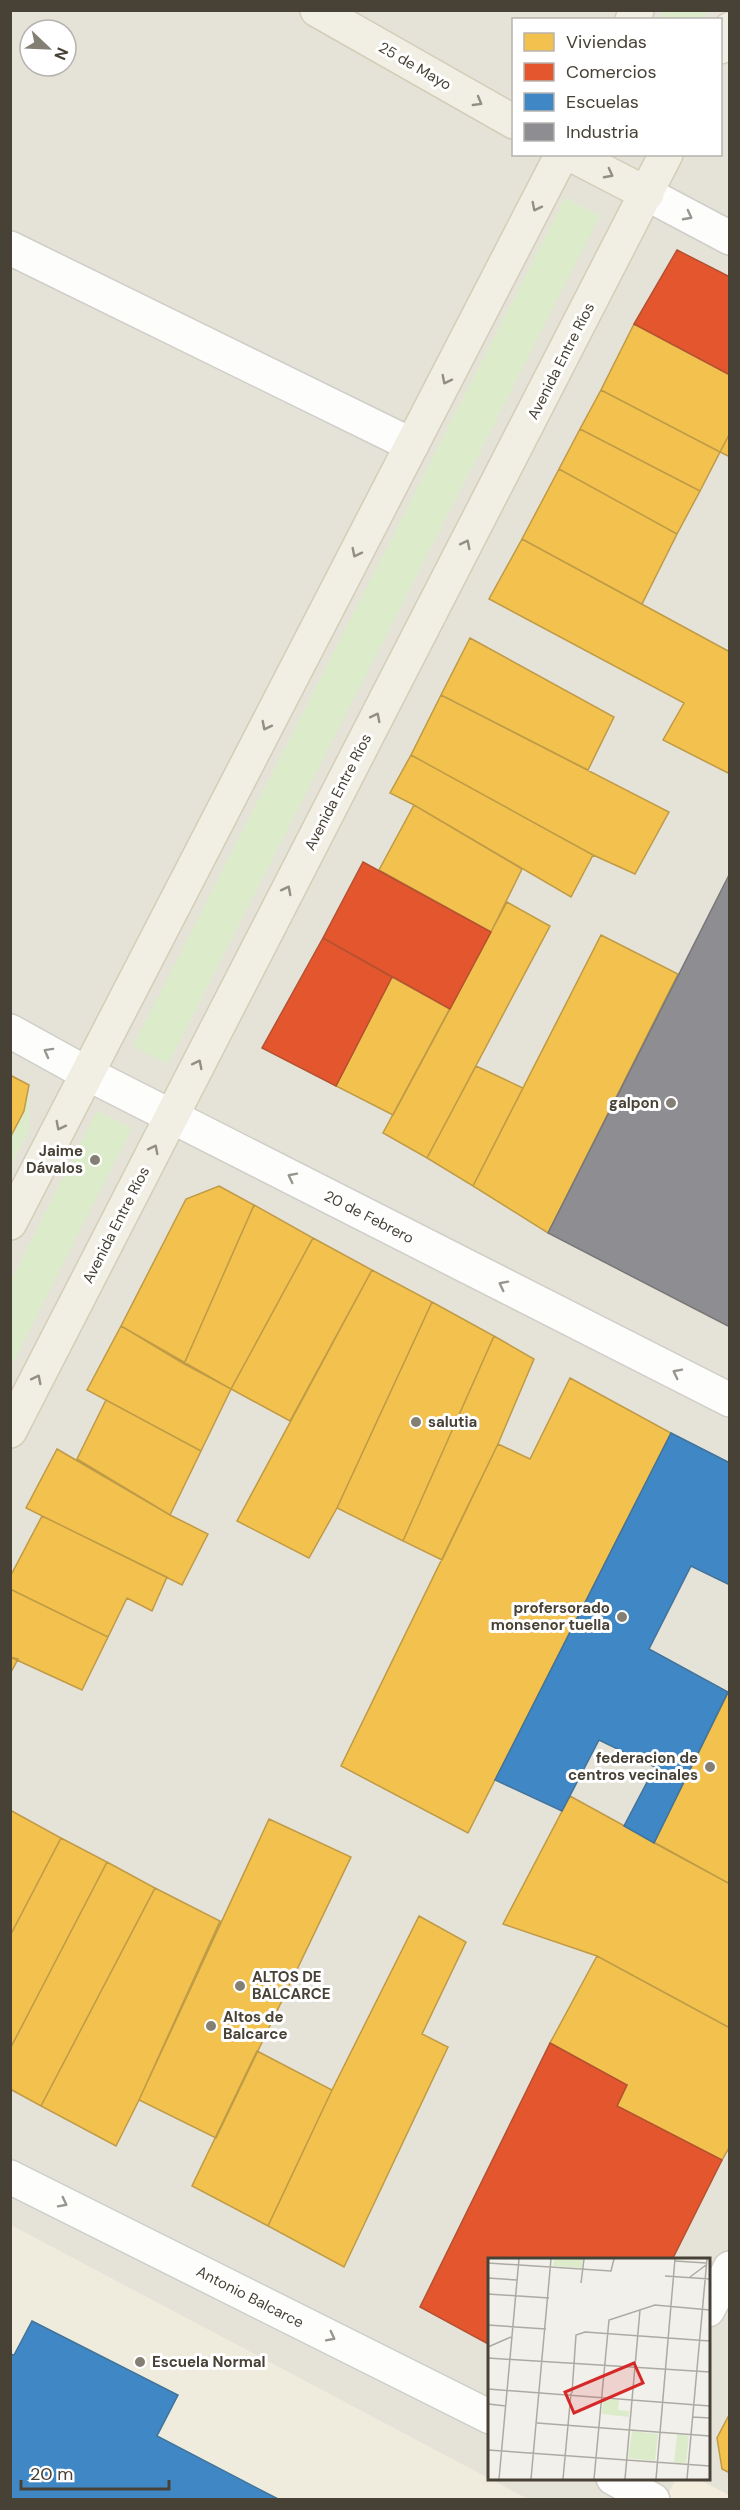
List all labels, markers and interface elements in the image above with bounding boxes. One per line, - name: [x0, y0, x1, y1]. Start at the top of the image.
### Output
- north arrow: [18, 18, 78, 78]
- legend: [512, 18, 722, 156]
- text: Viviendas: [566, 30, 647, 54]
- street label: 25 de Mayo: [375, 37, 455, 95]
- text: N: [49, 44, 73, 63]
- text: Comercios: [566, 60, 657, 84]
- text: Escuelas: [566, 90, 639, 114]
- one-way arrow: [471, 95, 482, 106]
- text: Industria: [566, 120, 639, 144]
- one-way arrow: [602, 167, 613, 179]
- one-way arrow: [531, 201, 543, 212]
- one-way arrow: [682, 209, 692, 220]
- street label: Avenida Entre Ríos: [523, 299, 599, 423]
- one-way arrow: [441, 374, 453, 385]
- one-way arrow: [459, 540, 470, 550]
- one-way arrow: [352, 547, 363, 557]
- one-way arrow: [369, 713, 381, 724]
- one-way arrow: [262, 720, 273, 731]
- street label: Avenida Entre Ríos: [300, 730, 376, 854]
- one-way arrow: [280, 886, 291, 897]
- one-way arrow: [44, 1048, 54, 1059]
- one-way arrow: [190, 1059, 202, 1070]
- place label: galpon: [609, 1093, 659, 1113]
- marker: galpon: [664, 1096, 678, 1110]
- one-way arrow: [56, 1119, 67, 1130]
- place label: Jaime Dávalos: [26, 1141, 83, 1178]
- one-way arrow: [147, 1144, 159, 1155]
- marker: Jaime Dávalos: [88, 1153, 102, 1167]
- street label: Avenida Entre Ríos: [78, 1163, 154, 1287]
- one-way arrow: [288, 1173, 299, 1185]
- street label: 20 de Febrero: [321, 1186, 417, 1248]
- one-way arrow: [499, 1281, 510, 1292]
- one-way arrow: [673, 1369, 684, 1380]
- one-way arrow: [30, 1374, 41, 1385]
- place label: salutia: [428, 1412, 477, 1432]
- marker: salutia: [409, 1415, 423, 1429]
- place label: profersorado monsenor tuella: [491, 1598, 610, 1635]
- marker: profersorado monsenor tuella: [615, 1610, 629, 1624]
- place label: federacion de centros vecinales: [568, 1748, 698, 1785]
- marker: federacion de centros vecinales: [703, 1760, 717, 1774]
- place label: ALTOS DE BALCARCE: [252, 1967, 330, 2004]
- marker: ALTOS DE BALCARCE: [233, 1979, 247, 1993]
- place label: Altos de Balcarce: [223, 2007, 287, 2044]
- marker: Altos de Balcarce: [204, 2019, 218, 2033]
- one-way arrow: [56, 2196, 67, 2207]
- inset map: [488, 2258, 710, 2480]
- street label: Antonio Balcarce: [193, 2261, 307, 2333]
- one-way arrow: [325, 2330, 336, 2342]
- place label: Escuela Normal: [152, 2352, 266, 2372]
- marker: Escuela Normal: [133, 2355, 147, 2369]
- scale bar: [21, 2453, 170, 2491]
- text: 20 m: [30, 2462, 73, 2486]

